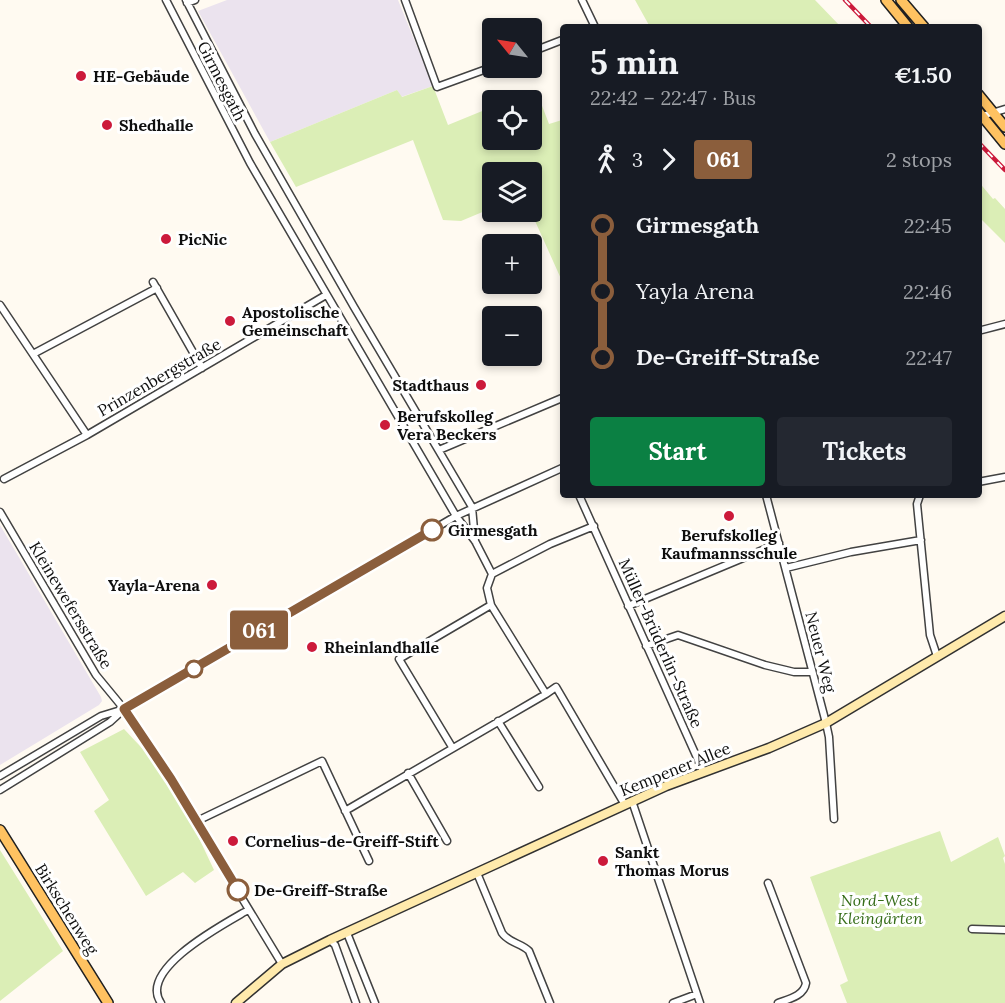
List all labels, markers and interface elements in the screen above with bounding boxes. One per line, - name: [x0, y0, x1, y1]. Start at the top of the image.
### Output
- north arrow: [482, 18, 542, 78]
- map controls: [482, 18, 542, 366]
- street label: Girmesgath: [193, 38, 251, 125]
- text: 5 min: [590, 41, 679, 83]
- text: €1.50: [894, 61, 952, 89]
- place label: HE-Gebäude: [93, 66, 190, 86]
- marker: HE-Gebäude: [74, 69, 88, 83]
- text: 22:42 – 22:47 · Bus: [590, 85, 756, 110]
- button: locate: [482, 90, 542, 150]
- place label: Shedhalle: [119, 115, 194, 135]
- marker: Shedhalle: [100, 118, 114, 132]
- icon: walk: [590, 143, 623, 176]
- icon: forward: [652, 143, 685, 176]
- text: 061: [706, 146, 740, 173]
- text: 3: [632, 147, 643, 172]
- text: 2 stops: [886, 147, 952, 172]
- button: layers: [482, 162, 542, 222]
- text: Girmesgath: [636, 211, 759, 239]
- text: 22:45: [904, 213, 952, 238]
- place label: PicNic: [178, 229, 228, 249]
- marker: PicNic: [159, 232, 173, 246]
- button: +: [482, 234, 542, 294]
- text: Yayla Arena: [636, 277, 754, 305]
- text: 22:46: [903, 279, 952, 304]
- place label: Apostolische Gemeinschaft: [242, 302, 349, 340]
- button: −: [482, 306, 542, 366]
- marker: Apostolische Gemeinschaft: [223, 314, 237, 328]
- street label: Prinzenbergstraße: [94, 333, 225, 420]
- text: De-Greiff-Straße: [636, 343, 820, 371]
- text: 22:47: [905, 345, 952, 370]
- place label: Stadthaus: [393, 375, 469, 395]
- marker: Stadthaus: [474, 378, 488, 392]
- place label: Berufskolleg Vera Beckers: [397, 406, 497, 444]
- button: Start: [590, 417, 765, 486]
- button: Tickets: [777, 417, 952, 486]
- marker: Berufskolleg Vera Beckers: [378, 418, 392, 432]
- marker: Berufskolleg Kaufmannsschule: [722, 509, 736, 523]
- marker: Girmesgath: [421, 519, 443, 541]
- place label: Girmesgath: [448, 520, 538, 540]
- place label: Berufskolleg Kaufmannsschule: [661, 525, 797, 563]
- street label: Kleinewefersstraße: [25, 538, 117, 672]
- street label: Müller-Brüderlin-Straße: [615, 555, 708, 731]
- place label: Yayla-Arena: [108, 575, 201, 595]
- marker: Yayla-Arena: [205, 578, 219, 592]
- street label: Neuer Weg: [801, 609, 841, 696]
- line badge: 061: [224, 610, 294, 650]
- text: 061: [242, 617, 276, 644]
- place label: Rheinlandhalle: [324, 637, 439, 657]
- marker: Rheinlandhalle: [305, 640, 319, 654]
- unlabelled marker: [185, 660, 203, 678]
- street label: Kempener Allee: [617, 738, 733, 800]
- place label: Cornelius-de-Greiff-Stift: [245, 831, 439, 851]
- marker: Cornelius-de-Greiff-Stift: [226, 834, 240, 848]
- place label: Sankt Thomas Morus: [615, 842, 729, 880]
- marker: Sankt Thomas Morus: [596, 854, 610, 868]
- street label: Birkschenweg: [31, 860, 104, 959]
- marker: De-Greiff-Straße: [227, 879, 249, 901]
- place label: De-Greiff-Straße: [254, 880, 388, 900]
- park label: Nord-West Kleingärten: [837, 890, 923, 928]

